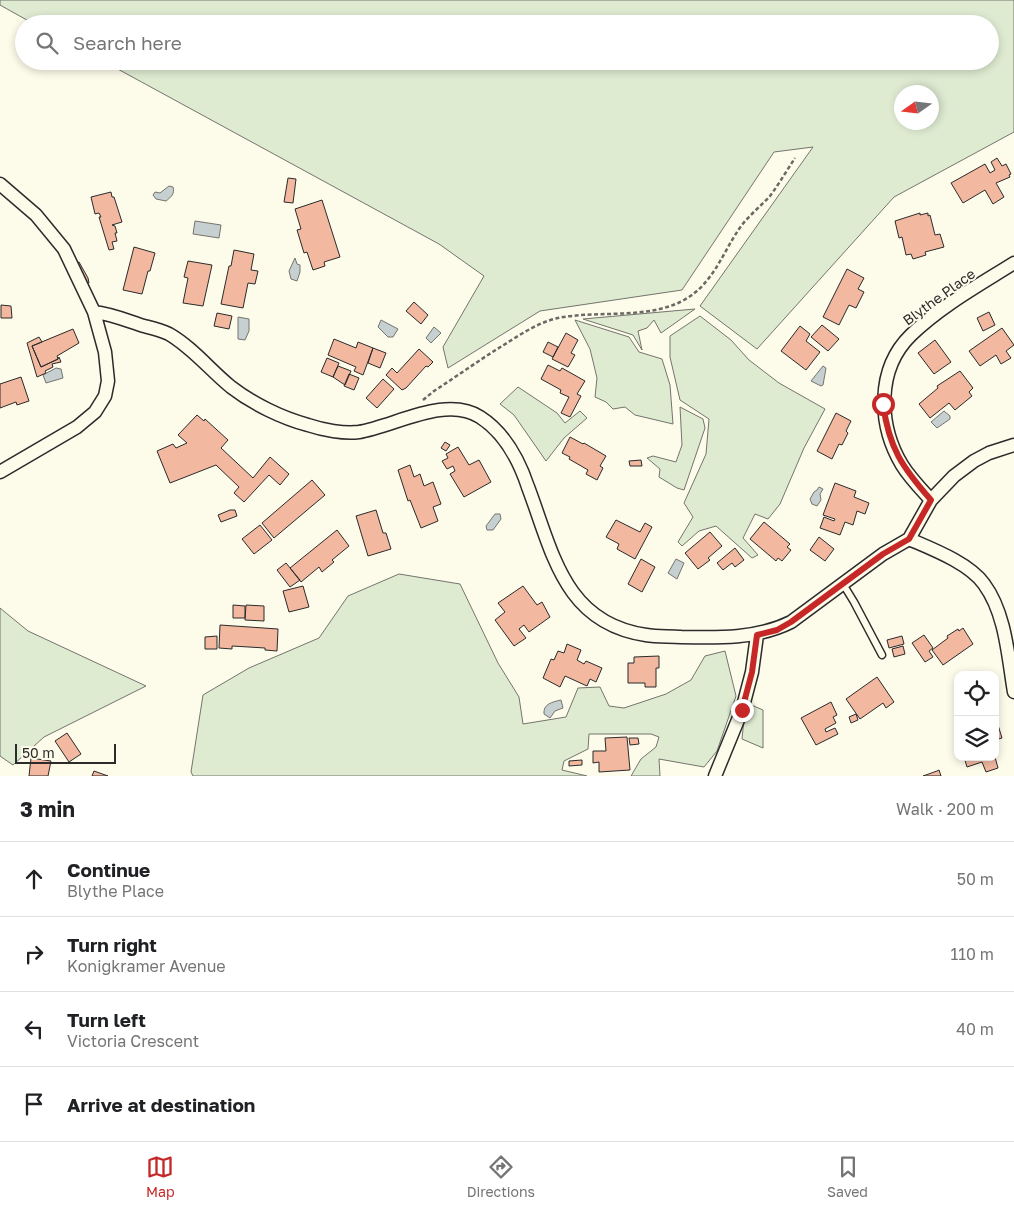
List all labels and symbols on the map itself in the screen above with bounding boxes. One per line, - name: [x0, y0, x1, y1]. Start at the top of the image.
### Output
- north arrow: [894, 85, 939, 130]
- street label: Blythe Place: [899, 265, 978, 328]
- route start: [872, 393, 895, 416]
- route end: [731, 699, 754, 722]
- scale bar: [15, 741, 116, 764]

